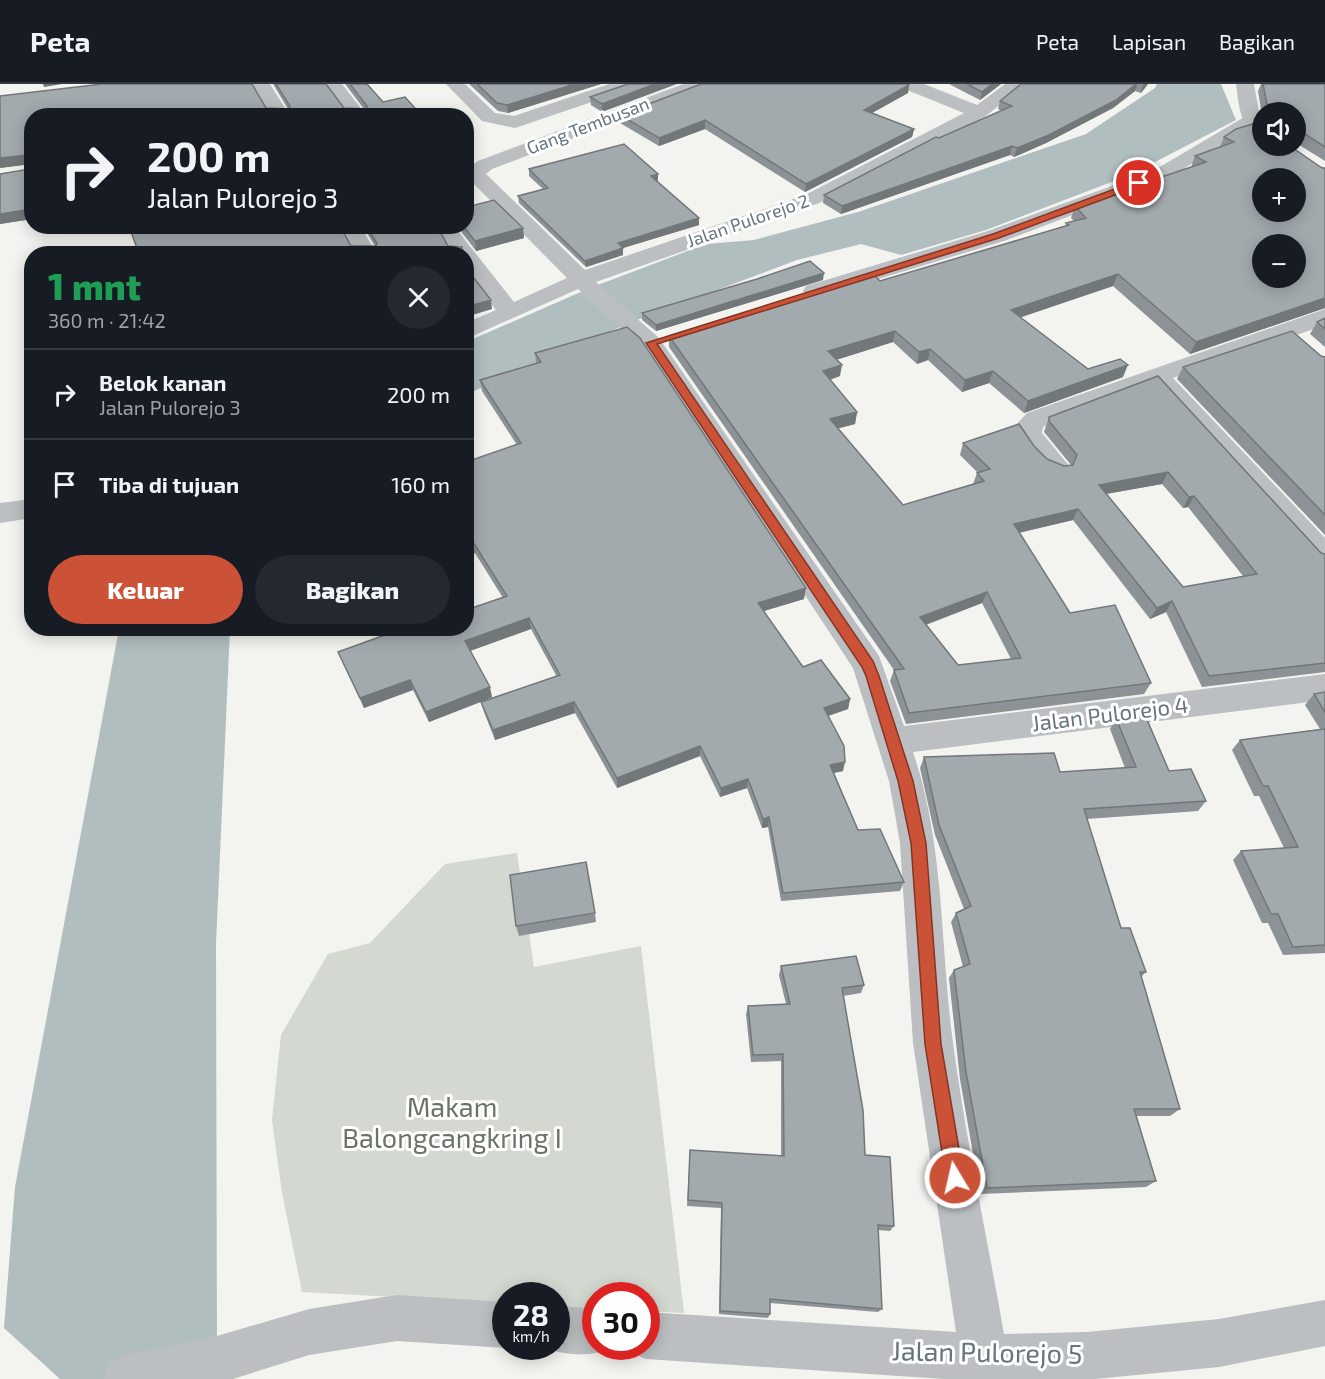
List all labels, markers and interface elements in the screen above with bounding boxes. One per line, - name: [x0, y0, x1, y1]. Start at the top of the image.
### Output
- text: Peta: [30, 24, 90, 58]
- text: Peta: [1036, 29, 1079, 54]
- text: Lapisan: [1112, 29, 1186, 54]
- text: Bagikan: [1219, 29, 1295, 54]
- street label: Gang Tembusan: [523, 92, 652, 158]
- map controls: [1252, 102, 1306, 288]
- button: sound: [1252, 102, 1306, 156]
- text: 200 m: [147, 130, 270, 180]
- icon: right: [48, 132, 126, 210]
- pin: [1113, 157, 1164, 208]
- icon: arrive: [1122, 166, 1155, 199]
- button: +: [1252, 168, 1306, 222]
- text: Jalan Pulorejo 3: [147, 181, 338, 213]
- street label: Jalan Pulorejo 2: [684, 189, 812, 251]
- button: −: [1252, 234, 1306, 288]
- text: 1 mnt: [48, 264, 141, 307]
- button: close: [387, 266, 450, 329]
- text: 360 m · 21:42: [48, 308, 166, 332]
- text: Belok kanan: [99, 369, 226, 395]
- icon: right: [48, 378, 81, 411]
- text: 200 m: [387, 381, 450, 407]
- text: Jalan Pulorejo 3: [99, 395, 241, 419]
- icon: arrive: [48, 468, 81, 501]
- text: Tiba di tujuan: [99, 471, 239, 497]
- text: 160 m: [391, 471, 450, 497]
- button: Keluar: [48, 555, 243, 624]
- button: Bagikan: [255, 555, 450, 624]
- street label: Jalan Pulorejo 4: [1030, 691, 1190, 736]
- park label: Makam Balongcangkring I: [342, 1090, 562, 1154]
- position arrow: [923, 1146, 987, 1210]
- speed limit sign: 30: [582, 1282, 660, 1360]
- text: 28: [513, 1296, 549, 1332]
- text: km/h: [512, 1327, 550, 1345]
- street label: Jalan Pulorejo 5: [891, 1333, 1083, 1370]

